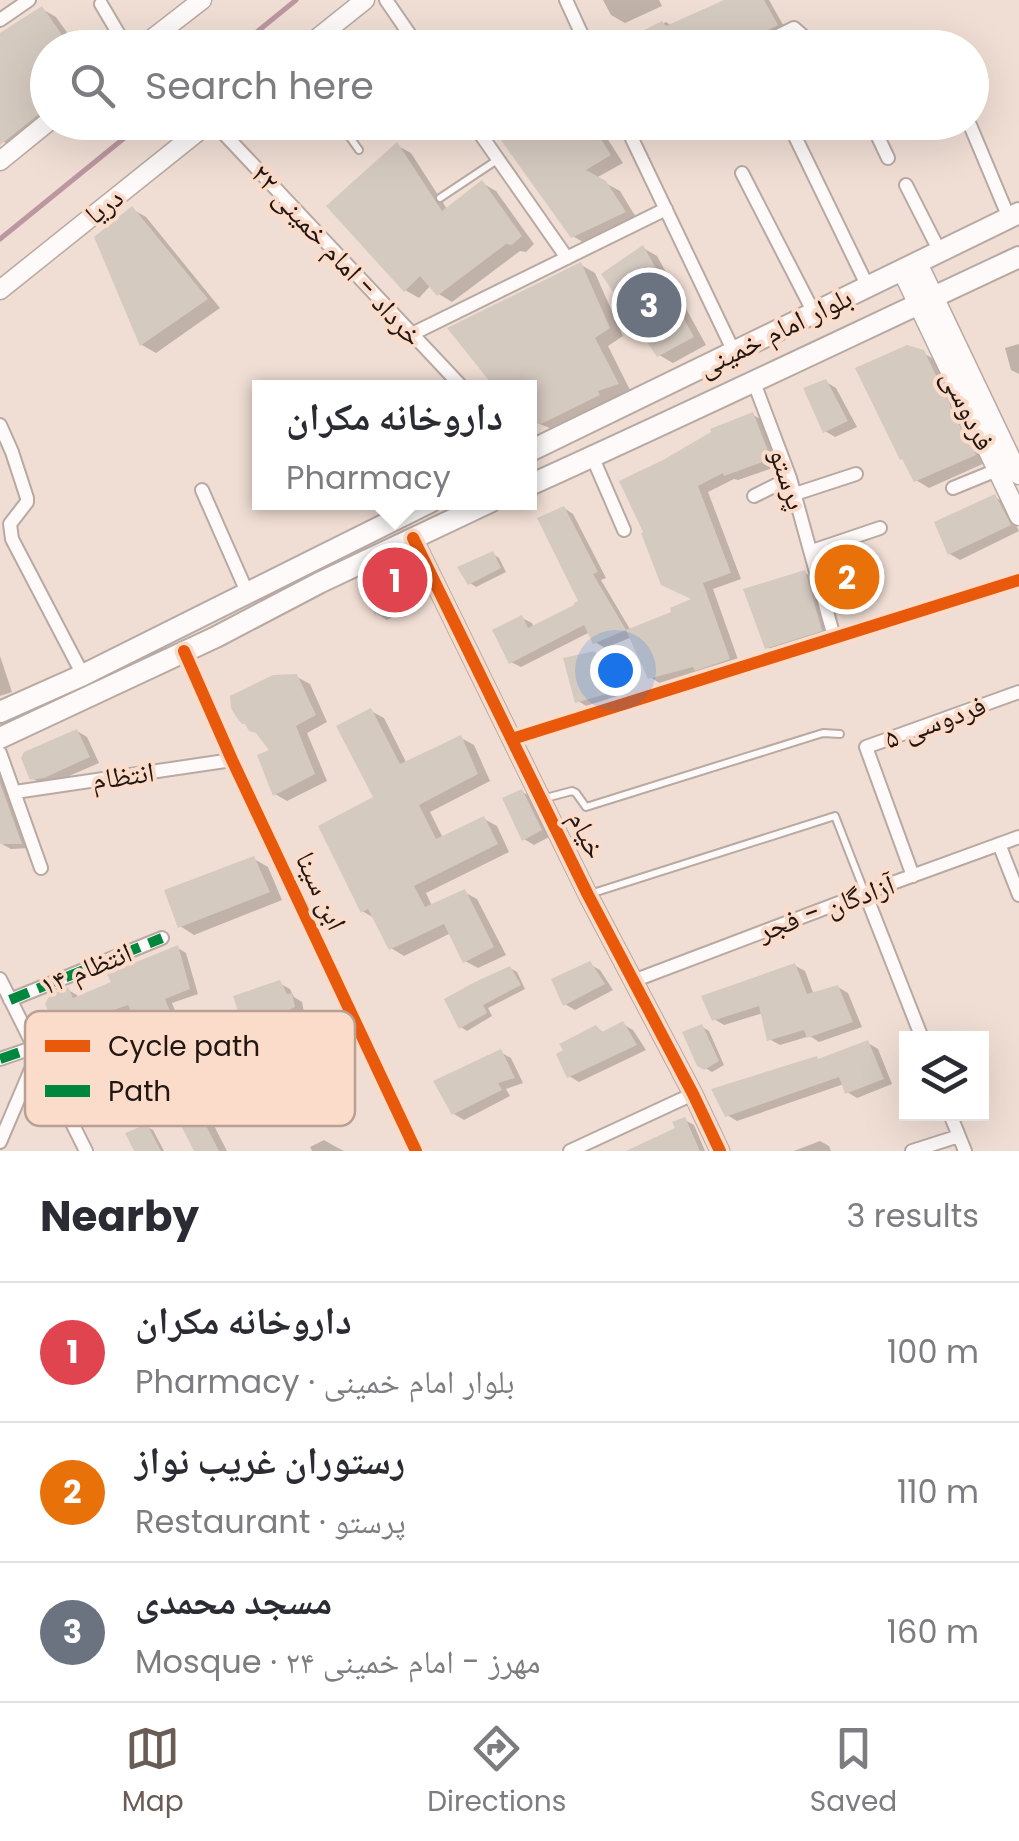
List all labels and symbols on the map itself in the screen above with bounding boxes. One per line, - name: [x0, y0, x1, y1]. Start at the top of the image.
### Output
- street label: خرداد - امام خمینی ۲۲: [242, 155, 432, 355]
- street label: دریا: [77, 179, 131, 233]
- pin: 3: [616, 268, 682, 342]
- street label: بلوار امام خمینی: [691, 278, 859, 386]
- street label: فردوسی: [932, 363, 1004, 457]
- street label: پرستو: [760, 443, 816, 515]
- pin: 2: [814, 540, 880, 614]
- pin: 1: [362, 542, 428, 618]
- your location: [590, 645, 641, 696]
- street label: فردوسی ۵: [879, 686, 991, 758]
- street label: انتظام: [89, 752, 157, 800]
- street label: خیام: [559, 805, 615, 865]
- street label: ابن سینا: [286, 846, 356, 936]
- street label: آزادگان - فجر: [751, 865, 901, 951]
- street label: انتظام ۱۴: [34, 933, 138, 1005]
- legend: [25, 1011, 355, 1126]
- text: Cycle path: [108, 1027, 260, 1066]
- text: Path: [108, 1072, 171, 1111]

